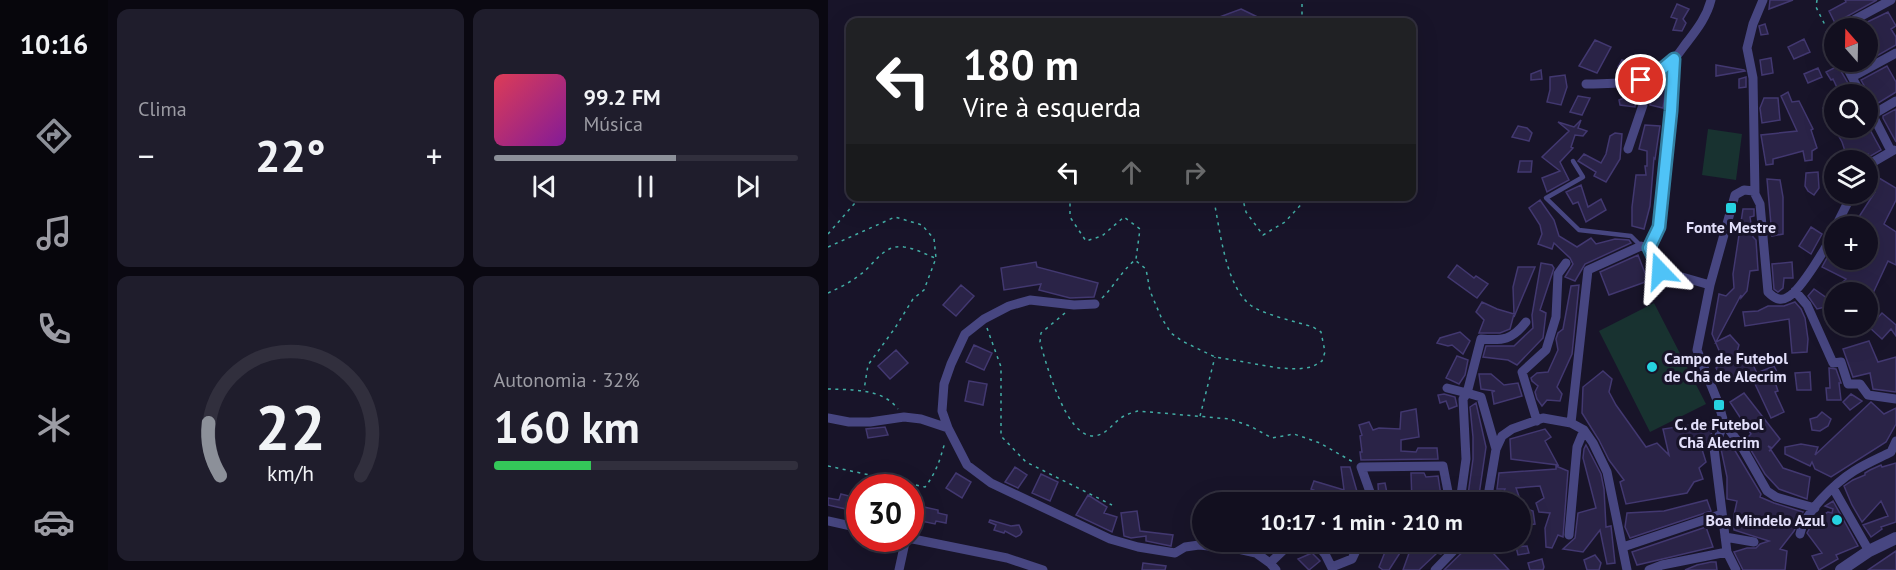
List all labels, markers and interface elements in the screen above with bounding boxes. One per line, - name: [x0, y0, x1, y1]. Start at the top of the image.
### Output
- north arrow: [1824, 18, 1878, 72]
- map controls: [1824, 18, 1878, 336]
- text: 10:16: [20, 27, 88, 61]
- text: 180 m: [963, 37, 1079, 92]
- icon: left: [864, 42, 942, 120]
- pin: [1615, 54, 1666, 105]
- icon: arrive: [1624, 63, 1657, 96]
- text: 99.2 FM: [584, 83, 661, 111]
- button: search: [1824, 84, 1878, 138]
- text: Vire à esquerda: [963, 90, 1141, 124]
- text: Clima: [138, 96, 187, 122]
- text: Música: [584, 111, 643, 137]
- icon: directions: [33, 115, 75, 157]
- text: 22°: [255, 126, 326, 184]
- text: −: [138, 134, 155, 177]
- text: +: [426, 134, 442, 177]
- button: layers: [1824, 150, 1878, 204]
- icon: left: [1052, 156, 1085, 189]
- icon: ahead: [1115, 156, 1148, 189]
- icon: right: [1178, 156, 1211, 189]
- icon: previous: [528, 170, 561, 203]
- icon: pause: [629, 170, 662, 203]
- icon: next: [731, 170, 764, 203]
- marker: Fonte Mestre: [1724, 201, 1738, 215]
- icon: music: [33, 212, 75, 254]
- button: +: [1824, 216, 1878, 270]
- place label: Fonte Mestre: [1686, 217, 1776, 237]
- position arrow: [1628, 239, 1692, 303]
- button: −: [1824, 282, 1878, 336]
- icon: phone: [33, 308, 75, 350]
- place label: Campo de Futebol de Chã de Alecrim: [1664, 348, 1788, 386]
- marker: Campo de Futebol de Chã de Alecrim: [1645, 360, 1659, 374]
- text: Autonomia · 32%: [494, 367, 640, 393]
- text: 22: [255, 386, 326, 467]
- text: 160 km: [494, 397, 640, 455]
- marker: C. de Futebol Chã Alecrim: [1712, 398, 1726, 412]
- icon: climate: [33, 404, 75, 446]
- place label: C. de Futebol Chã Alecrim: [1675, 414, 1764, 452]
- text: km/h: [267, 459, 314, 487]
- speed limit sign: 30: [846, 474, 924, 552]
- icon: car: [33, 501, 75, 543]
- text: 10:17 · 1 min · 210 m: [1260, 508, 1463, 536]
- place label: Boa Mindelo Azul: [1706, 510, 1825, 530]
- marker: Boa Mindelo Azul: [1830, 513, 1844, 527]

